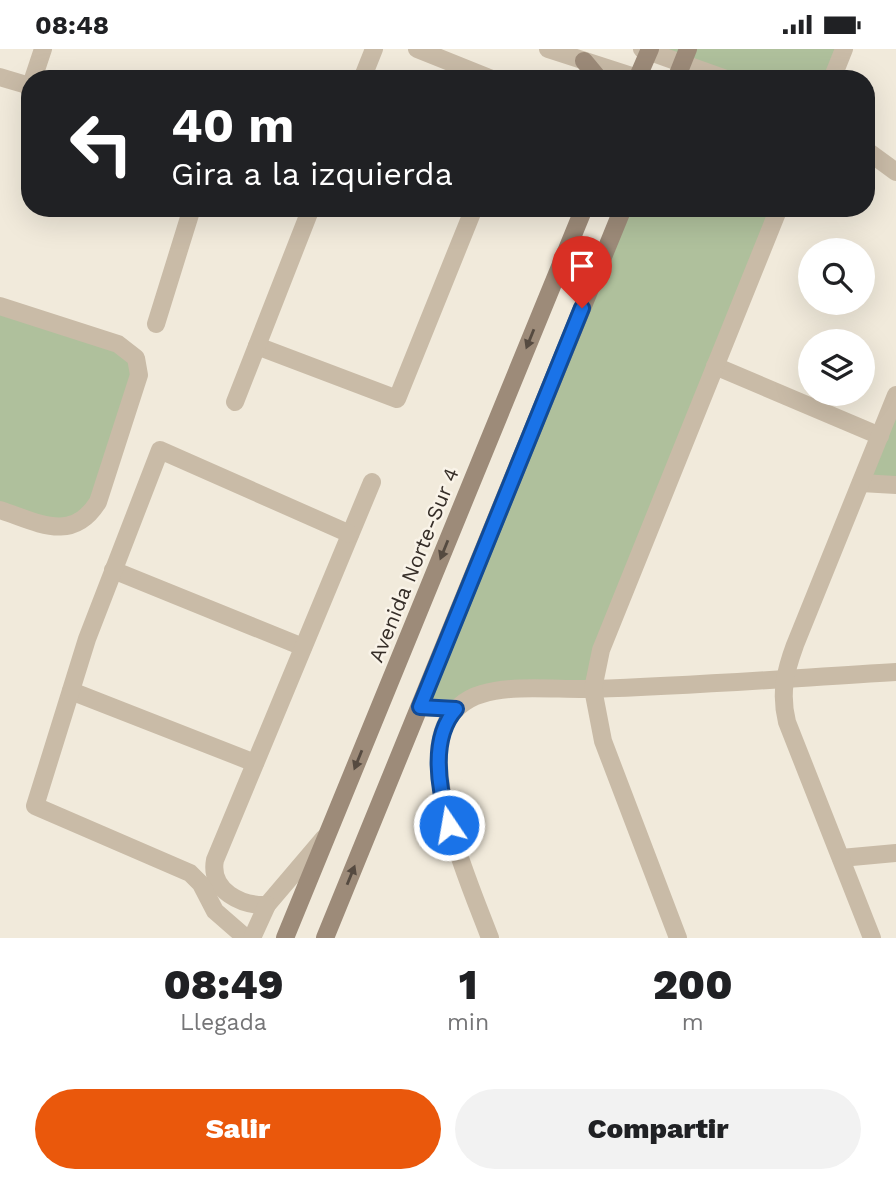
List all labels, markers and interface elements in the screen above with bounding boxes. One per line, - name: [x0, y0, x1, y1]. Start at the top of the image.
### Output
- text: 08:48: [35, 10, 109, 40]
- text: 40 m: [171, 96, 294, 154]
- icon: left: [56, 98, 147, 189]
- text: Gira a la izquierda: [171, 155, 453, 193]
- pin: [552, 236, 612, 308]
- map controls: [798, 238, 875, 406]
- button: search: [798, 238, 875, 315]
- icon: arrive: [563, 247, 601, 285]
- one-way arrow: [525, 329, 536, 350]
- button: layers: [798, 329, 875, 406]
- street label: Avenida Norte-Sur 4: [363, 464, 464, 666]
- one-way arrow: [439, 540, 450, 561]
- one-way arrow: [352, 750, 363, 771]
- position arrow: [412, 788, 486, 862]
- one-way arrow: [345, 864, 356, 885]
- text: 08:49: [163, 960, 284, 1009]
- text: 1: [459, 960, 477, 1009]
- text: 200: [653, 960, 733, 1009]
- text: Llegada: [180, 1009, 267, 1036]
- text: min: [447, 1009, 489, 1036]
- text: m: [682, 1009, 704, 1036]
- button: Salir: [35, 1089, 441, 1169]
- button: Compartir: [455, 1089, 861, 1169]

